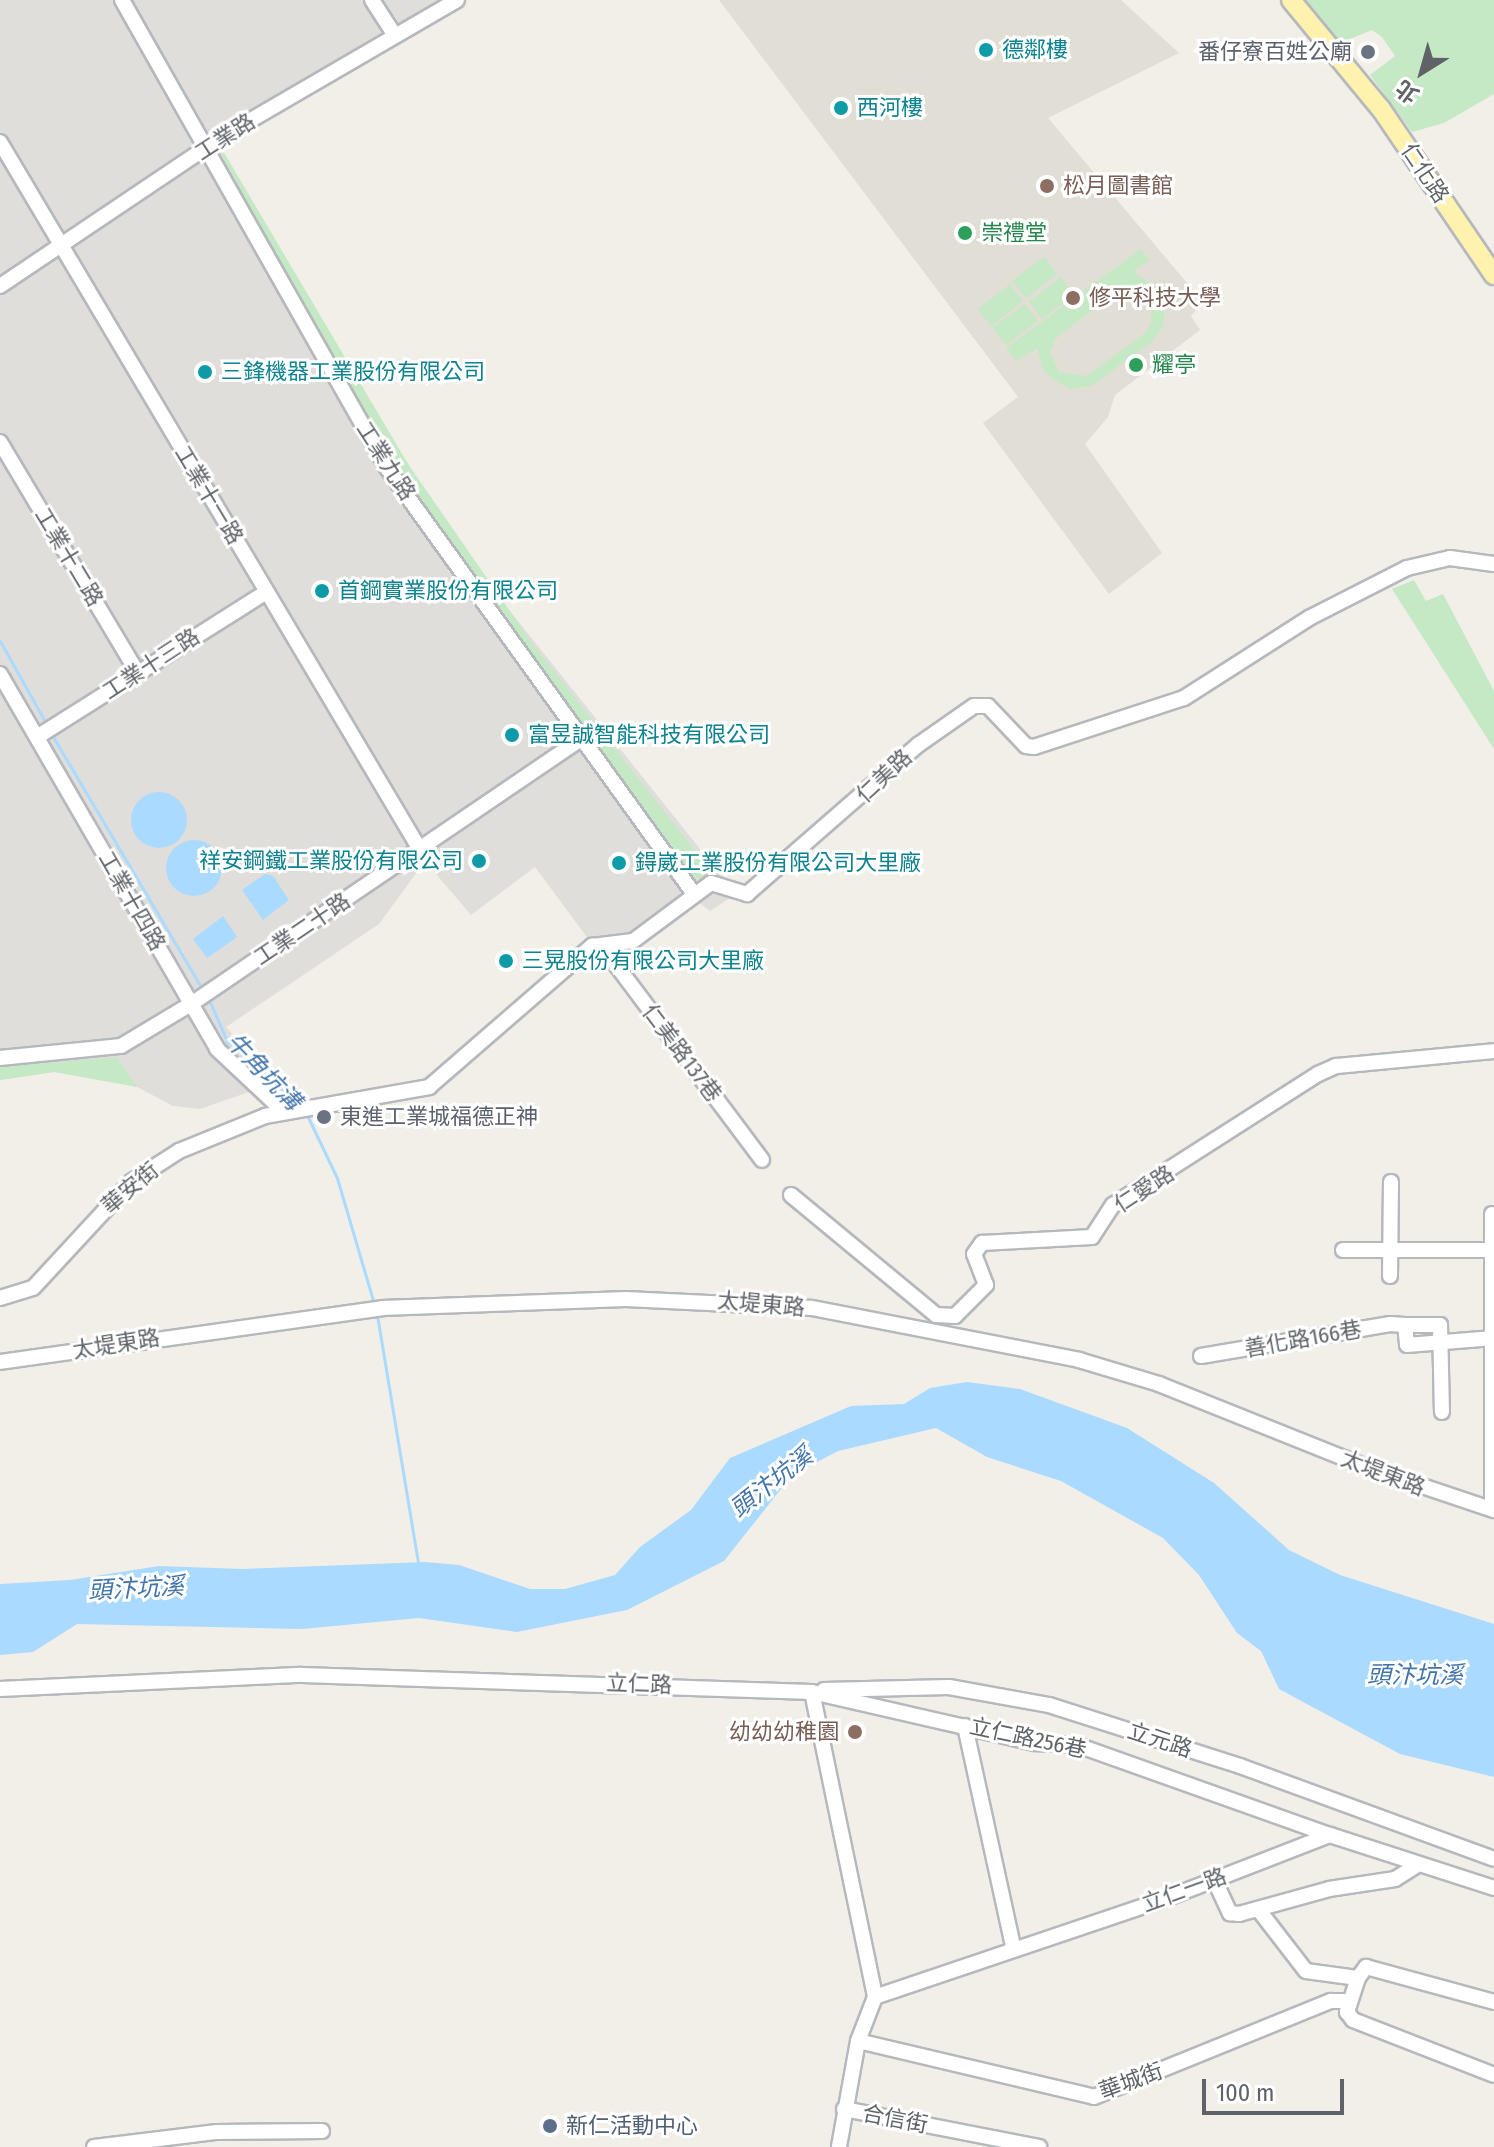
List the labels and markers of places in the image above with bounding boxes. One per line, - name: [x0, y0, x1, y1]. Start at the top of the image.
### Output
- place label: 德鄰樓: [1002, 37, 1068, 63]
- place label: 番仔寮百姓公廟: [1198, 39, 1352, 65]
- marker: 德鄰樓: [977, 41, 995, 59]
- marker: 番仔寮百姓公廟: [1359, 43, 1377, 61]
- place label: 西河樓: [857, 95, 923, 121]
- marker: 西河樓: [832, 99, 850, 117]
- place label: 松月圖書館: [1063, 173, 1173, 199]
- marker: 松月圖書館: [1038, 177, 1056, 195]
- place label: 崇禮堂: [981, 220, 1047, 246]
- marker: 崇禮堂: [956, 224, 974, 242]
- place label: 修平科技大學: [1089, 285, 1221, 311]
- marker: 修平科技大學: [1064, 289, 1082, 307]
- place label: 耀亭: [1152, 352, 1196, 378]
- marker: 耀亭: [1127, 356, 1145, 374]
- place label: 三鋒機器工業股份有限公司: [221, 359, 485, 385]
- marker: 三鋒機器工業股份有限公司: [196, 363, 214, 381]
- place label: 首鋼實業股份有限公司: [338, 578, 558, 604]
- marker: 首鋼實業股份有限公司: [313, 582, 331, 600]
- place label: 富昱誠智能科技有限公司: [528, 722, 770, 748]
- marker: 富昱誠智能科技有限公司: [503, 726, 521, 744]
- place label: 祥安鋼鐵工業股份有限公司: [199, 848, 463, 874]
- place label: 鍀崴工業股份有限公司大里廠: [635, 850, 921, 876]
- marker: 祥安鋼鐵工業股份有限公司: [470, 852, 488, 870]
- marker: 鍀崴工業股份有限公司大里廠: [610, 854, 628, 872]
- place label: 三晃股份有限公司大里廠: [522, 948, 764, 974]
- marker: 三晃股份有限公司大里廠: [497, 952, 515, 970]
- place label: 東進工業城福德正神: [340, 1104, 538, 1130]
- marker: 東進工業城福德正神: [315, 1108, 333, 1126]
- place label: 幼幼幼稚園: [729, 1719, 839, 1745]
- marker: 幼幼幼稚園: [846, 1723, 864, 1741]
- place label: 新仁活動中心: [566, 2113, 698, 2139]
- marker: 新仁活動中心: [541, 2117, 559, 2135]

